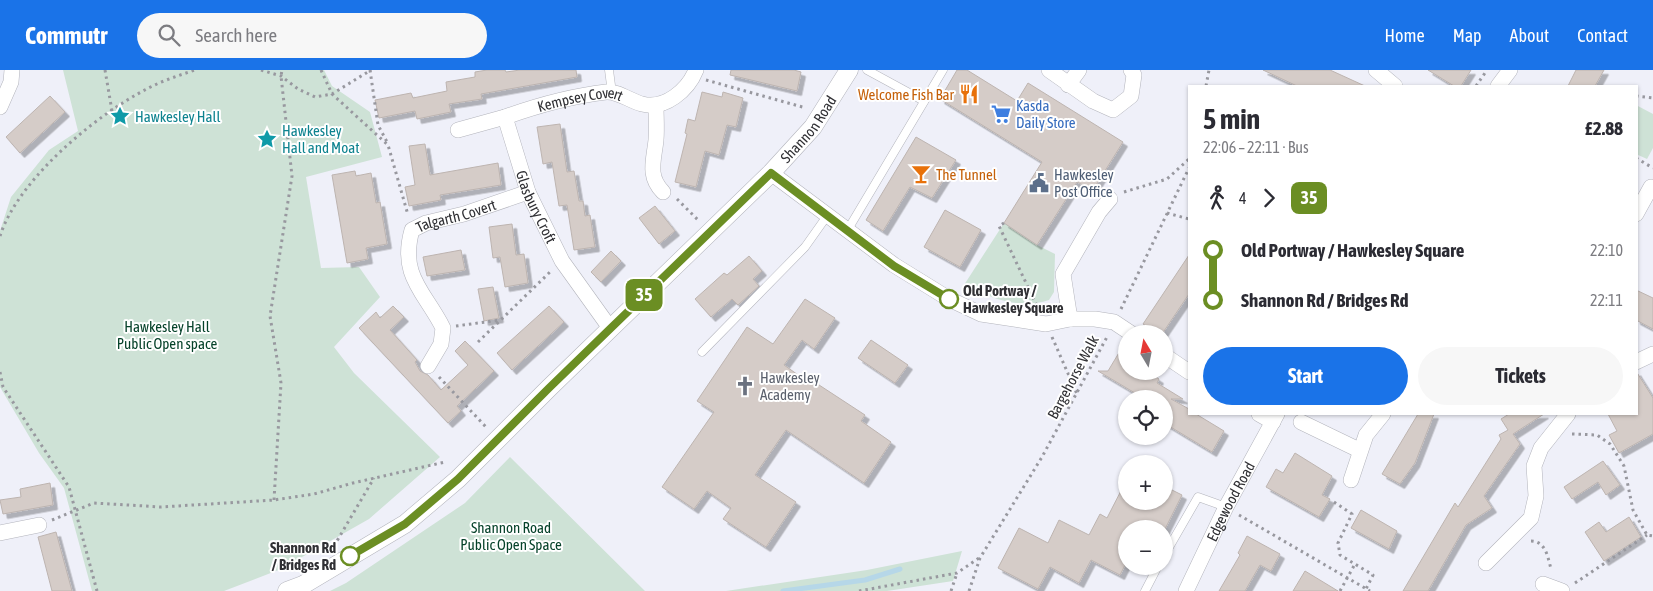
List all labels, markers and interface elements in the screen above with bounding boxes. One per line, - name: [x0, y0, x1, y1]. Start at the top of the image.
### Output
- search box: [137, 13, 487, 58]
- icon: search: [155, 21, 183, 49]
- text: Commutr: [25, 22, 107, 49]
- text: Search here: [195, 24, 277, 46]
- text: Home: [1385, 25, 1425, 46]
- text: Map: [1453, 25, 1482, 46]
- text: About: [1510, 25, 1549, 46]
- text: Contact: [1577, 25, 1628, 46]
- street label: Kempsey Covert: [535, 83, 626, 115]
- restaurant icon: Welcome Fish Bar: [958, 83, 980, 105]
- place label: Welcome Fish Bar: [858, 86, 955, 103]
- street label: Shannon Road: [777, 92, 839, 166]
- place label: Kasda Daily Store: [1016, 97, 1076, 131]
- supermarket icon: Kasda Daily Store: [990, 103, 1012, 125]
- text: 5 min: [1203, 103, 1260, 135]
- place icon: Hawkesley Hall: [109, 105, 131, 127]
- place label: Hawkesley Hall: [135, 108, 220, 125]
- text: £2.88: [1585, 117, 1623, 139]
- place label: Hawkesley Hall and Moat: [282, 122, 360, 156]
- place icon: Hawkesley Hall and Moat: [256, 128, 278, 150]
- text: 22:06 – 22:11 · Bus: [1203, 138, 1309, 156]
- bar icon: The Tunnel: [910, 163, 932, 185]
- place label: The Tunnel: [936, 166, 997, 183]
- place label: Hawkesley Post Office: [1054, 166, 1114, 200]
- street label: Glasbury Croft: [513, 168, 560, 246]
- public building icon: Hawkesley Post Office: [1028, 172, 1050, 194]
- icon: walk: [1203, 184, 1231, 212]
- icon: forward: [1255, 184, 1283, 212]
- text: 35: [1301, 187, 1317, 208]
- text: 4: [1239, 189, 1247, 207]
- street label: Talgarth Covert: [413, 195, 498, 235]
- text: Old Portway / Hawkesley Square: [1241, 239, 1464, 261]
- text: 22:10: [1590, 241, 1623, 259]
- line badge: 35: [622, 279, 666, 311]
- place label: Old Portway / Hawkesley Square: [963, 282, 1064, 316]
- text: 35: [636, 284, 652, 305]
- marker: Old Portway / Hawkesley Square: [939, 289, 959, 309]
- text: Shannon Rd / Bridges Rd: [1241, 289, 1409, 311]
- text: 22:11: [1590, 291, 1623, 309]
- park label: Hawkesley Hall Public Open space: [117, 318, 217, 352]
- north arrow: [1118, 325, 1172, 380]
- map controls: [1118, 325, 1173, 575]
- street label: Bargehorse Walk: [1044, 332, 1102, 422]
- button: Start: [1203, 347, 1408, 405]
- button: Tickets: [1418, 347, 1623, 405]
- place label: Hawkesley Academy: [760, 369, 820, 403]
- church icon: Hawkesley Academy: [734, 375, 756, 397]
- button: locate: [1118, 390, 1173, 445]
- button: +: [1118, 455, 1173, 510]
- street label: Edgewood Road: [1203, 459, 1258, 544]
- park label: Shannon Road Public Open Space: [460, 519, 562, 553]
- button: −: [1118, 520, 1173, 575]
- place label: Shannon Rd / Bridges Rd: [270, 539, 336, 573]
- marker: Shannon Rd / Bridges Rd: [340, 546, 360, 566]

